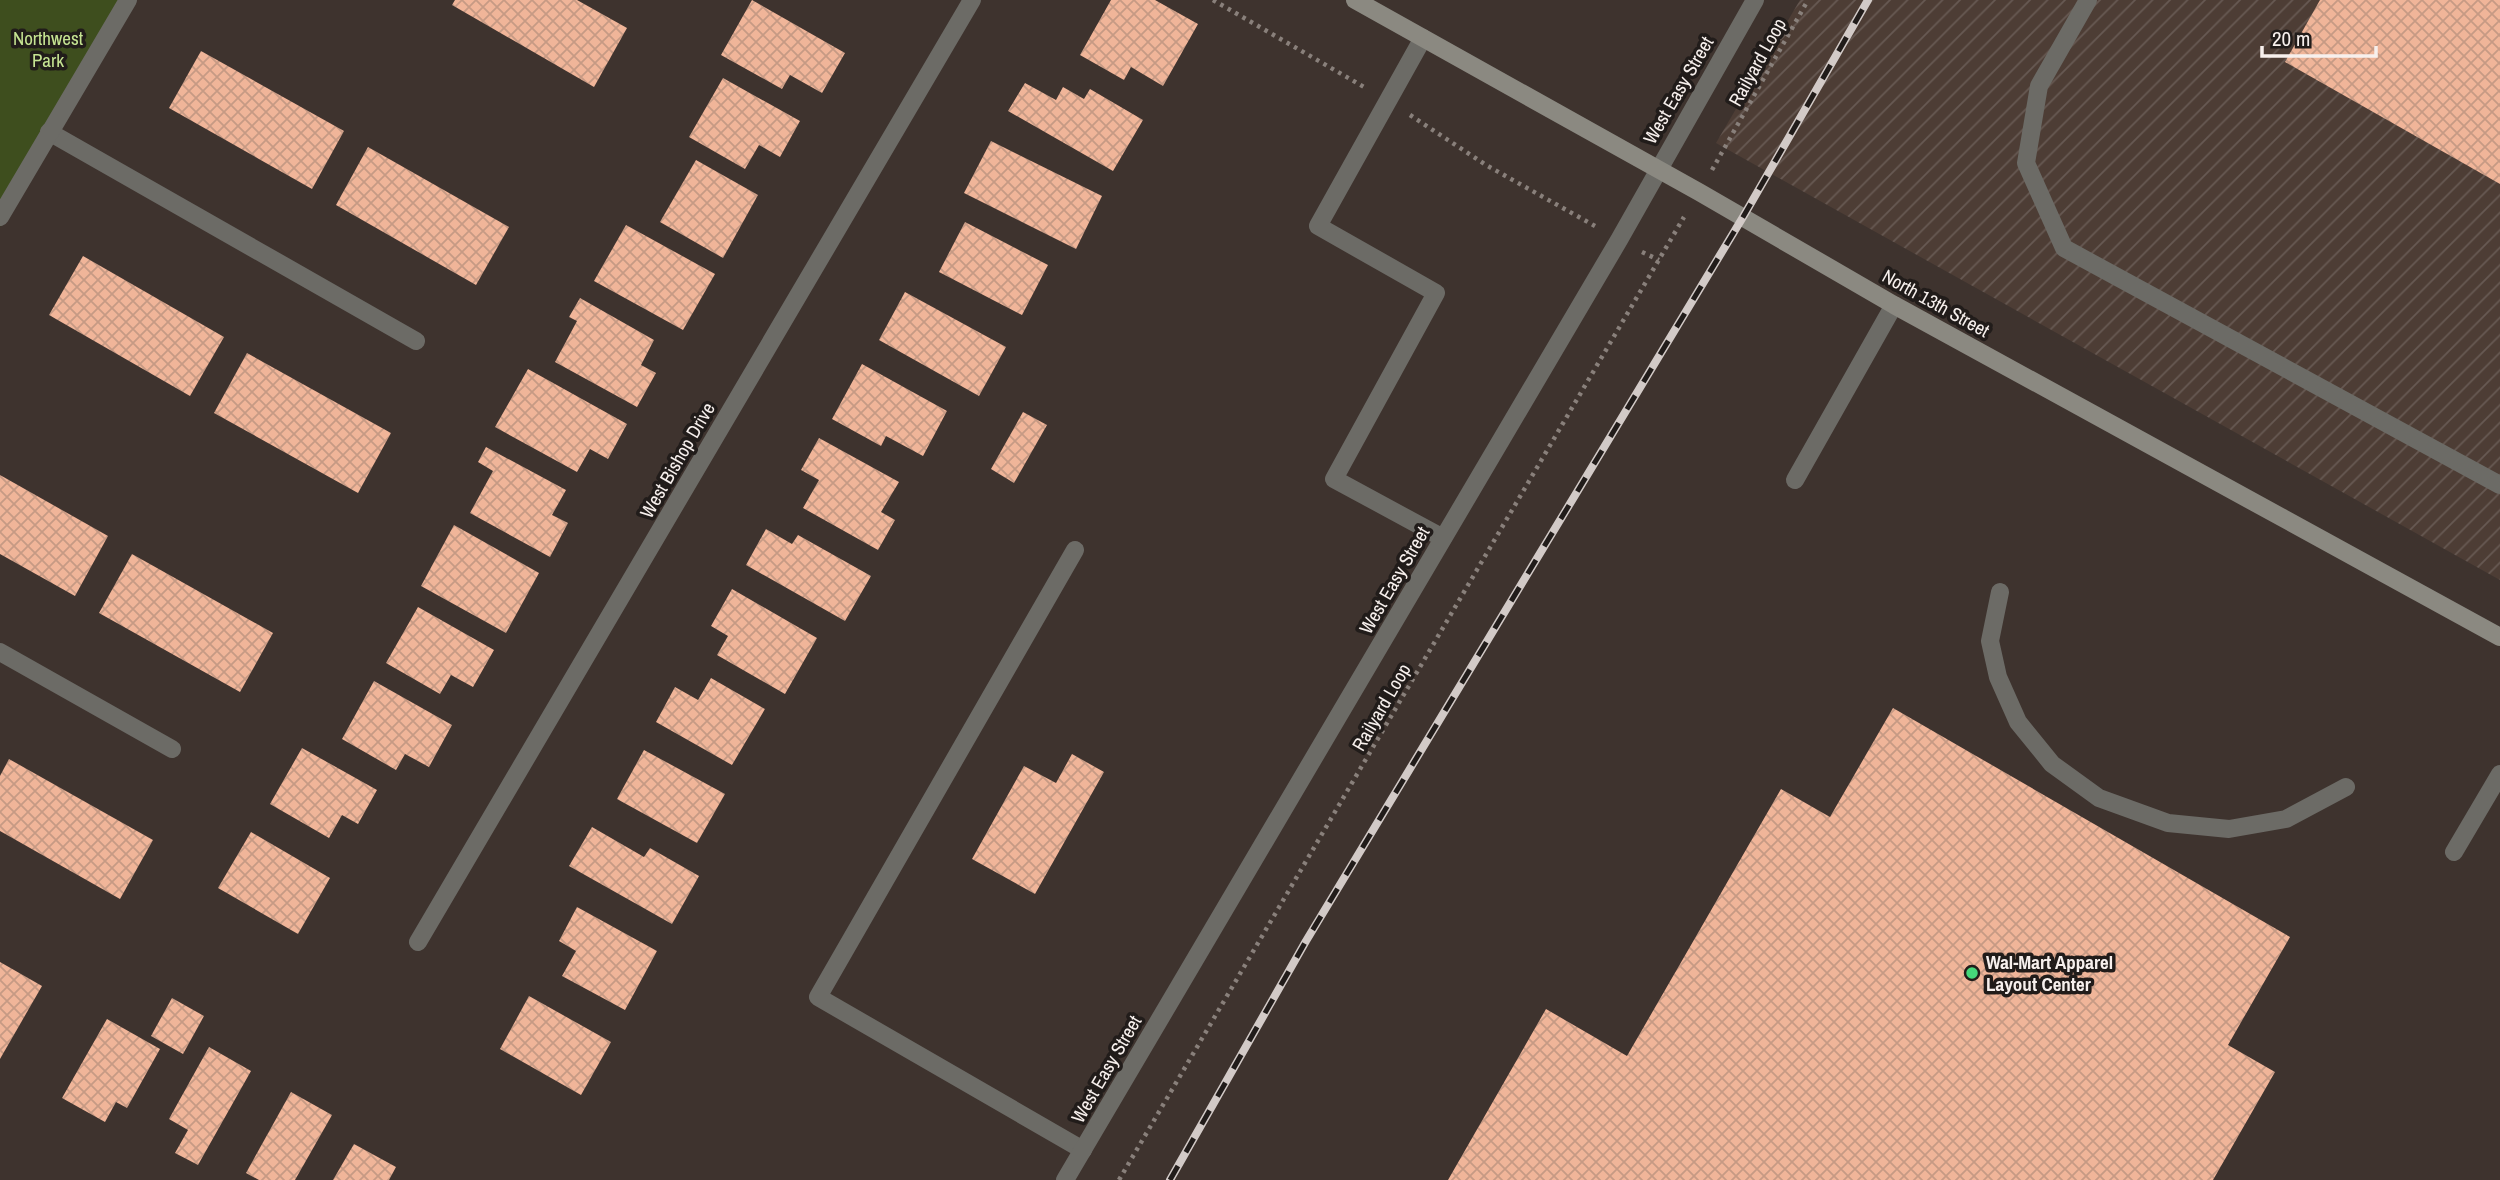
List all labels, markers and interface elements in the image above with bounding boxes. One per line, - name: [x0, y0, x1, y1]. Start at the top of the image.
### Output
- street label: Railyard Loop: [1722, 13, 1792, 111]
- scale bar: [2262, 14, 2376, 58]
- text: 20 m: [2272, 24, 2310, 53]
- park label: Northwest Park: [13, 25, 84, 73]
- street label: West Easy Street: [1637, 31, 1720, 149]
- street label: North 13th Street: [1878, 263, 1995, 343]
- street label: West Bishop Drive: [633, 397, 721, 523]
- street label: West Easy Street: [1353, 521, 1436, 639]
- street label: Railyard Loop: [1345, 658, 1417, 756]
- place label: Wal-Mart Apparel Layout Center: [1986, 949, 2113, 997]
- marker: Wal-Mart Apparel Layout Center: [1964, 965, 1980, 981]
- street label: West Easy Street: [1065, 1010, 1148, 1128]

